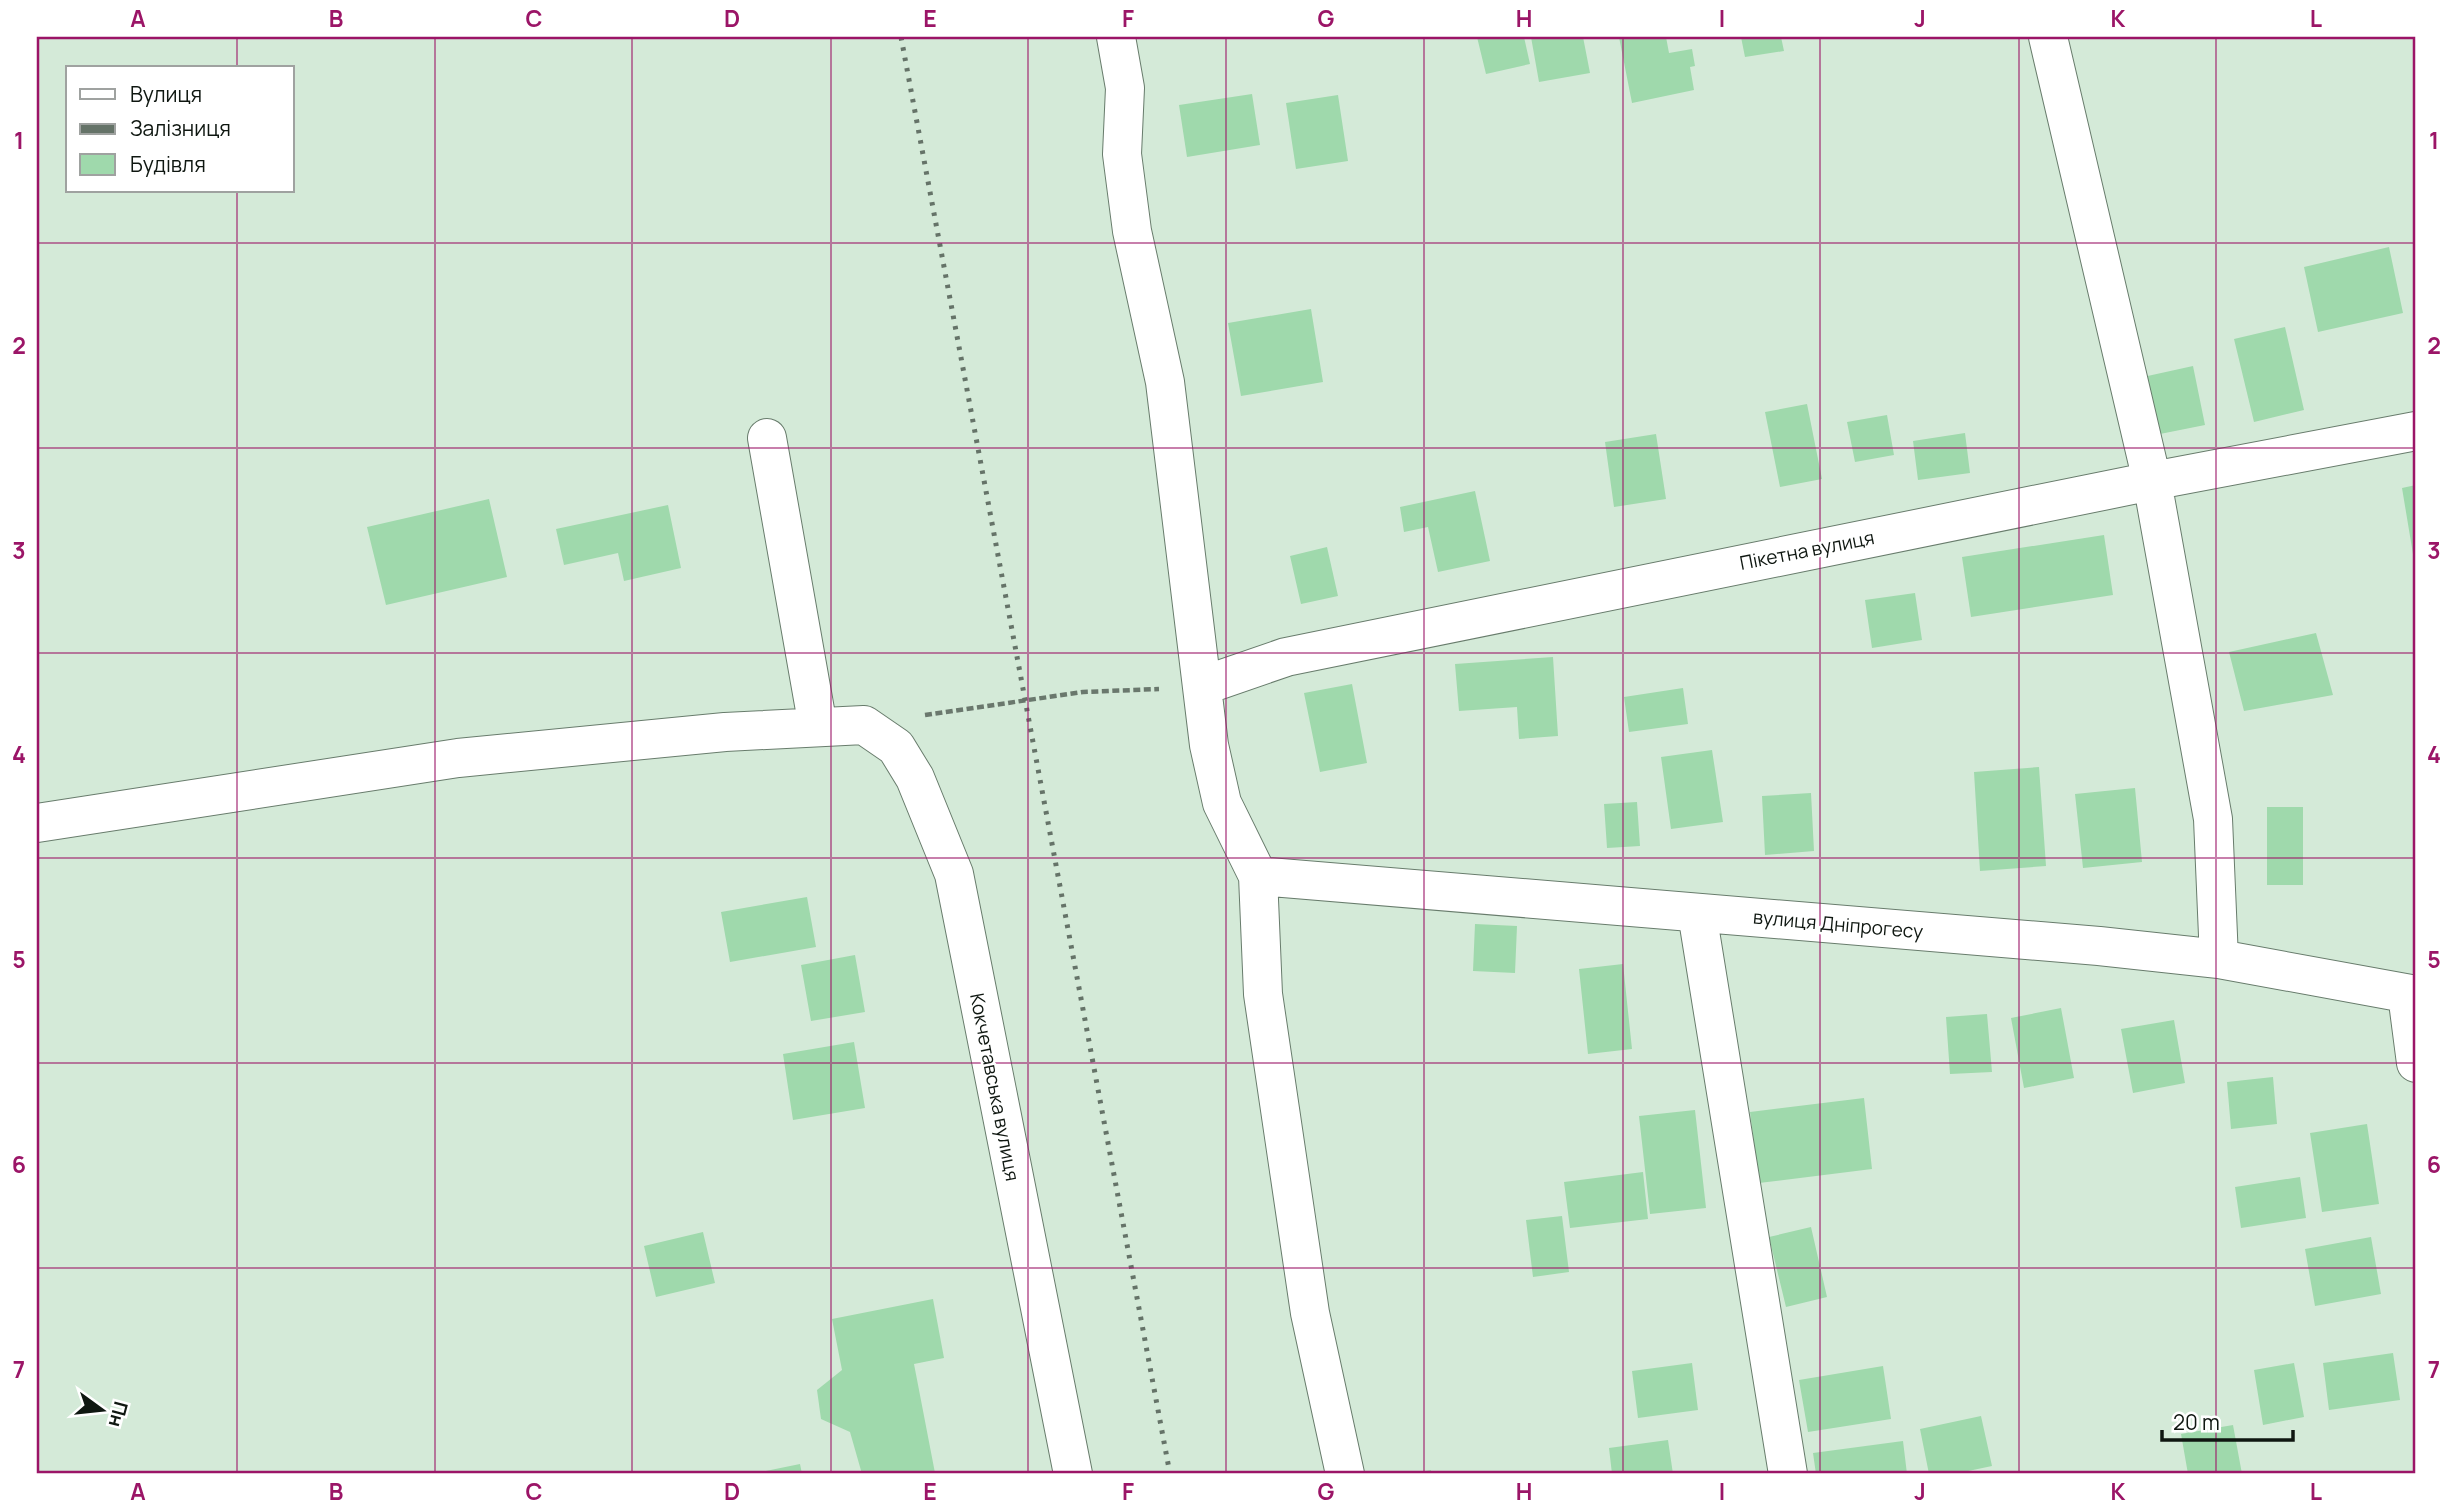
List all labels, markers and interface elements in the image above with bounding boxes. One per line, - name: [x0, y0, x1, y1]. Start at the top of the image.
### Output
- text: A: [130, 2, 146, 34]
- text: B: [329, 2, 343, 34]
- text: C: [526, 2, 543, 34]
- text: D: [724, 2, 740, 34]
- text: E: [923, 2, 937, 34]
- text: F: [1122, 2, 1134, 34]
- text: G: [1318, 2, 1335, 34]
- text: H: [1516, 2, 1532, 34]
- text: I: [1719, 2, 1725, 34]
- text: J: [1914, 2, 1926, 34]
- text: K: [2111, 2, 2126, 34]
- text: L: [2310, 2, 2322, 34]
- legend: [66, 66, 294, 192]
- text: Вулиця: [130, 80, 202, 108]
- text: Залізниця: [130, 114, 231, 142]
- text: 1: [14, 124, 24, 156]
- text: 1: [2429, 124, 2439, 156]
- text: Будівля: [130, 150, 206, 178]
- text: 2: [12, 329, 26, 361]
- text: 2: [2427, 329, 2441, 361]
- street label: Пікетна вулиця: [1737, 524, 1877, 576]
- text: 3: [12, 534, 26, 566]
- text: 3: [2427, 534, 2441, 566]
- text: 4: [12, 738, 26, 770]
- text: 4: [2427, 738, 2441, 770]
- street label: вулиця Дніпрогесу: [1752, 904, 1924, 944]
- text: 5: [12, 943, 26, 975]
- text: 5: [2427, 943, 2441, 975]
- street label: Кокчетавська вулиця: [964, 991, 1026, 1183]
- text: 6: [12, 1148, 26, 1180]
- text: 6: [2427, 1148, 2441, 1180]
- text: 7: [13, 1353, 25, 1385]
- text: 7: [2428, 1353, 2440, 1385]
- north arrow: [66, 1374, 136, 1444]
- text: Пн: [103, 1399, 134, 1430]
- scale bar: [2162, 1399, 2294, 1443]
- text: 20 m: [2173, 1408, 2220, 1436]
- text: A: [130, 1475, 146, 1507]
- text: B: [329, 1475, 343, 1507]
- text: C: [526, 1475, 543, 1507]
- text: D: [724, 1475, 740, 1507]
- text: E: [923, 1475, 937, 1507]
- text: F: [1122, 1475, 1134, 1507]
- text: G: [1318, 1475, 1335, 1507]
- text: H: [1516, 1475, 1532, 1507]
- text: I: [1719, 1475, 1725, 1507]
- text: J: [1914, 1475, 1926, 1507]
- text: K: [2111, 1475, 2126, 1507]
- text: L: [2310, 1475, 2322, 1507]

